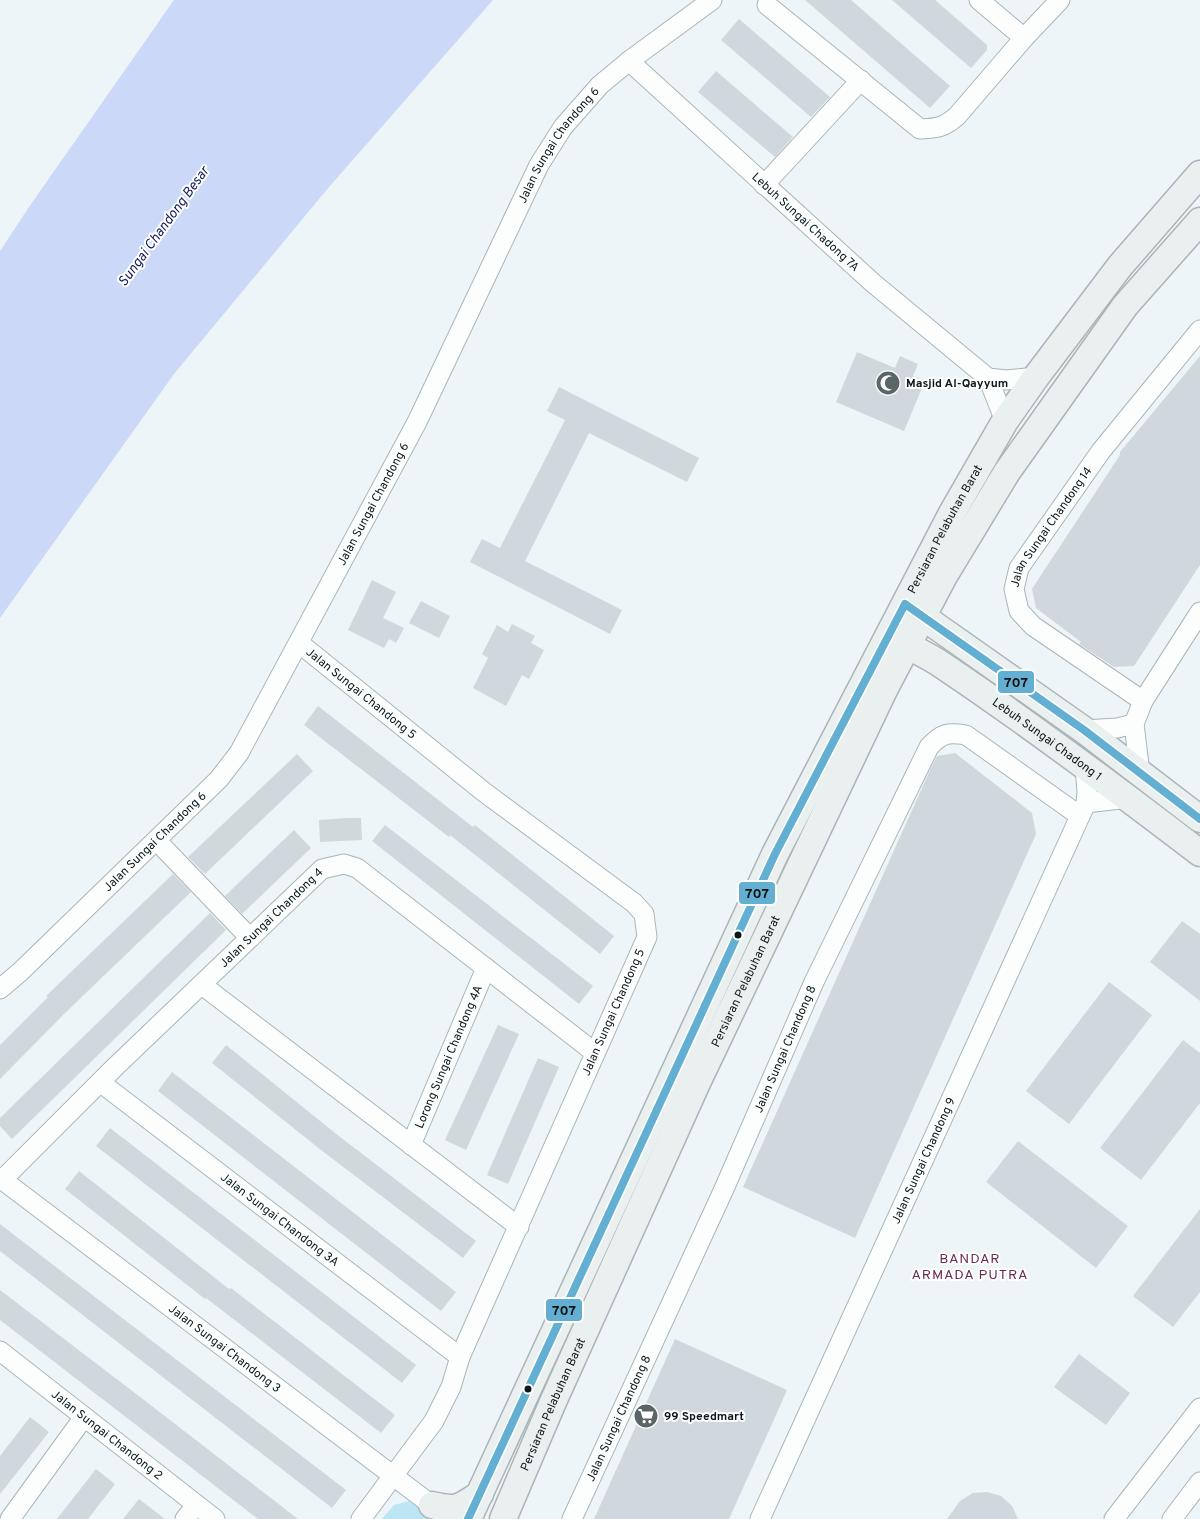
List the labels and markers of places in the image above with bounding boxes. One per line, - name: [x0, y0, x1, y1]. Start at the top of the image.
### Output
- mosque icon: Masjid Al-Qayyum: [875, 370, 901, 396]
- place label: Masjid Al-Qayyum: [906, 376, 1008, 392]
- unlabelled marker: [733, 930, 743, 940]
- unlabelled marker: [523, 1384, 533, 1394]
- supermarket icon: 99 Speedmart: [633, 1403, 659, 1429]
- place label: 99 Speedmart: [664, 1409, 744, 1425]

